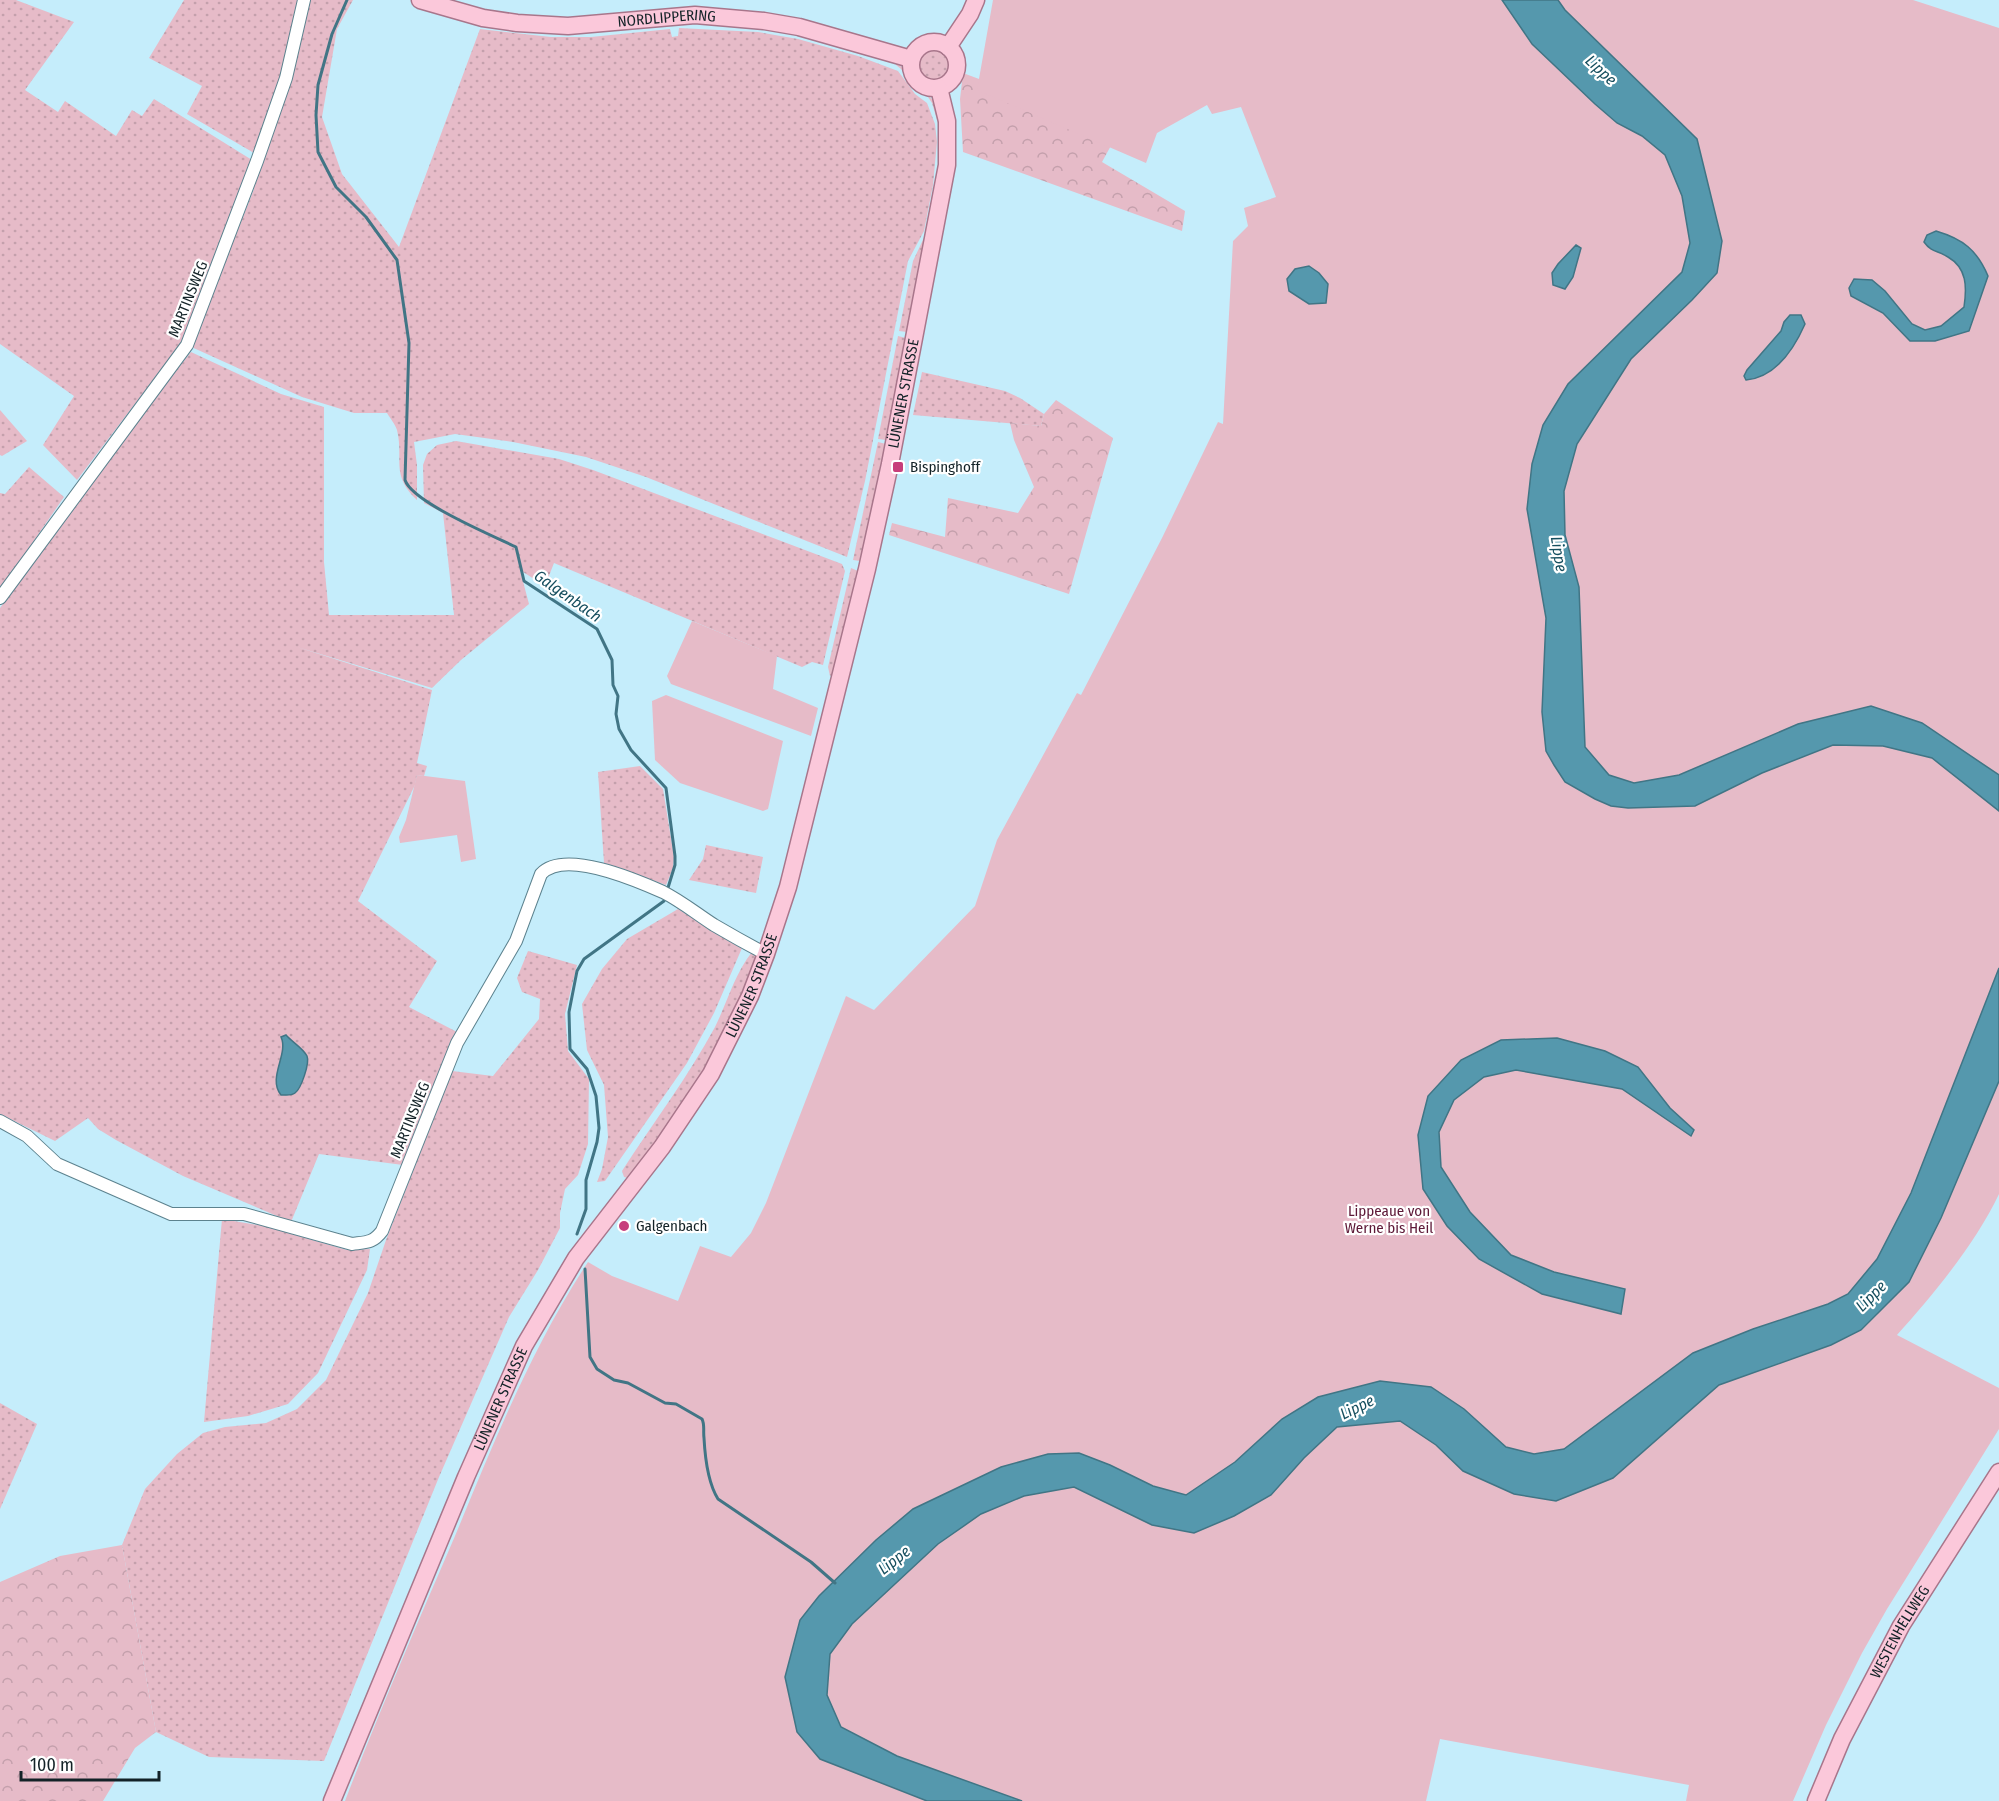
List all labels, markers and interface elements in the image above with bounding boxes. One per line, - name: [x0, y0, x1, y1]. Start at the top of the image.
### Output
- street label: NORDLIPPERING: [617, 6, 717, 31]
- water label: Lippe: [1582, 51, 1621, 89]
- street label: MARTINSWEG: [165, 258, 211, 340]
- street label: LÜNENER STRASSE: [884, 337, 923, 450]
- place label: Bispinghoff: [910, 458, 981, 476]
- marker: Bispinghoff: [891, 460, 905, 474]
- water label: Lippe: [1547, 535, 1571, 573]
- water label: Galgenbach: [531, 566, 605, 626]
- street label: LÜNENER STRASSE: [722, 931, 781, 1040]
- street label: MARTINSWEG: [387, 1079, 433, 1161]
- park label: Lippeaue von Werne bis Heil: [1345, 1202, 1433, 1237]
- place label: Galgenbach: [636, 1217, 707, 1235]
- marker: Galgenbach: [617, 1219, 631, 1233]
- water label: Lippe: [1852, 1276, 1891, 1315]
- street label: LÜNENER STRASSE: [470, 1344, 531, 1453]
- water label: Lippe: [1337, 1390, 1377, 1423]
- water label: Lippe: [874, 1541, 914, 1578]
- street label: WESTENHELLWEG: [1866, 1582, 1933, 1681]
- scale bar: [21, 1744, 159, 1782]
- text: 100 m: [30, 1754, 74, 1776]

